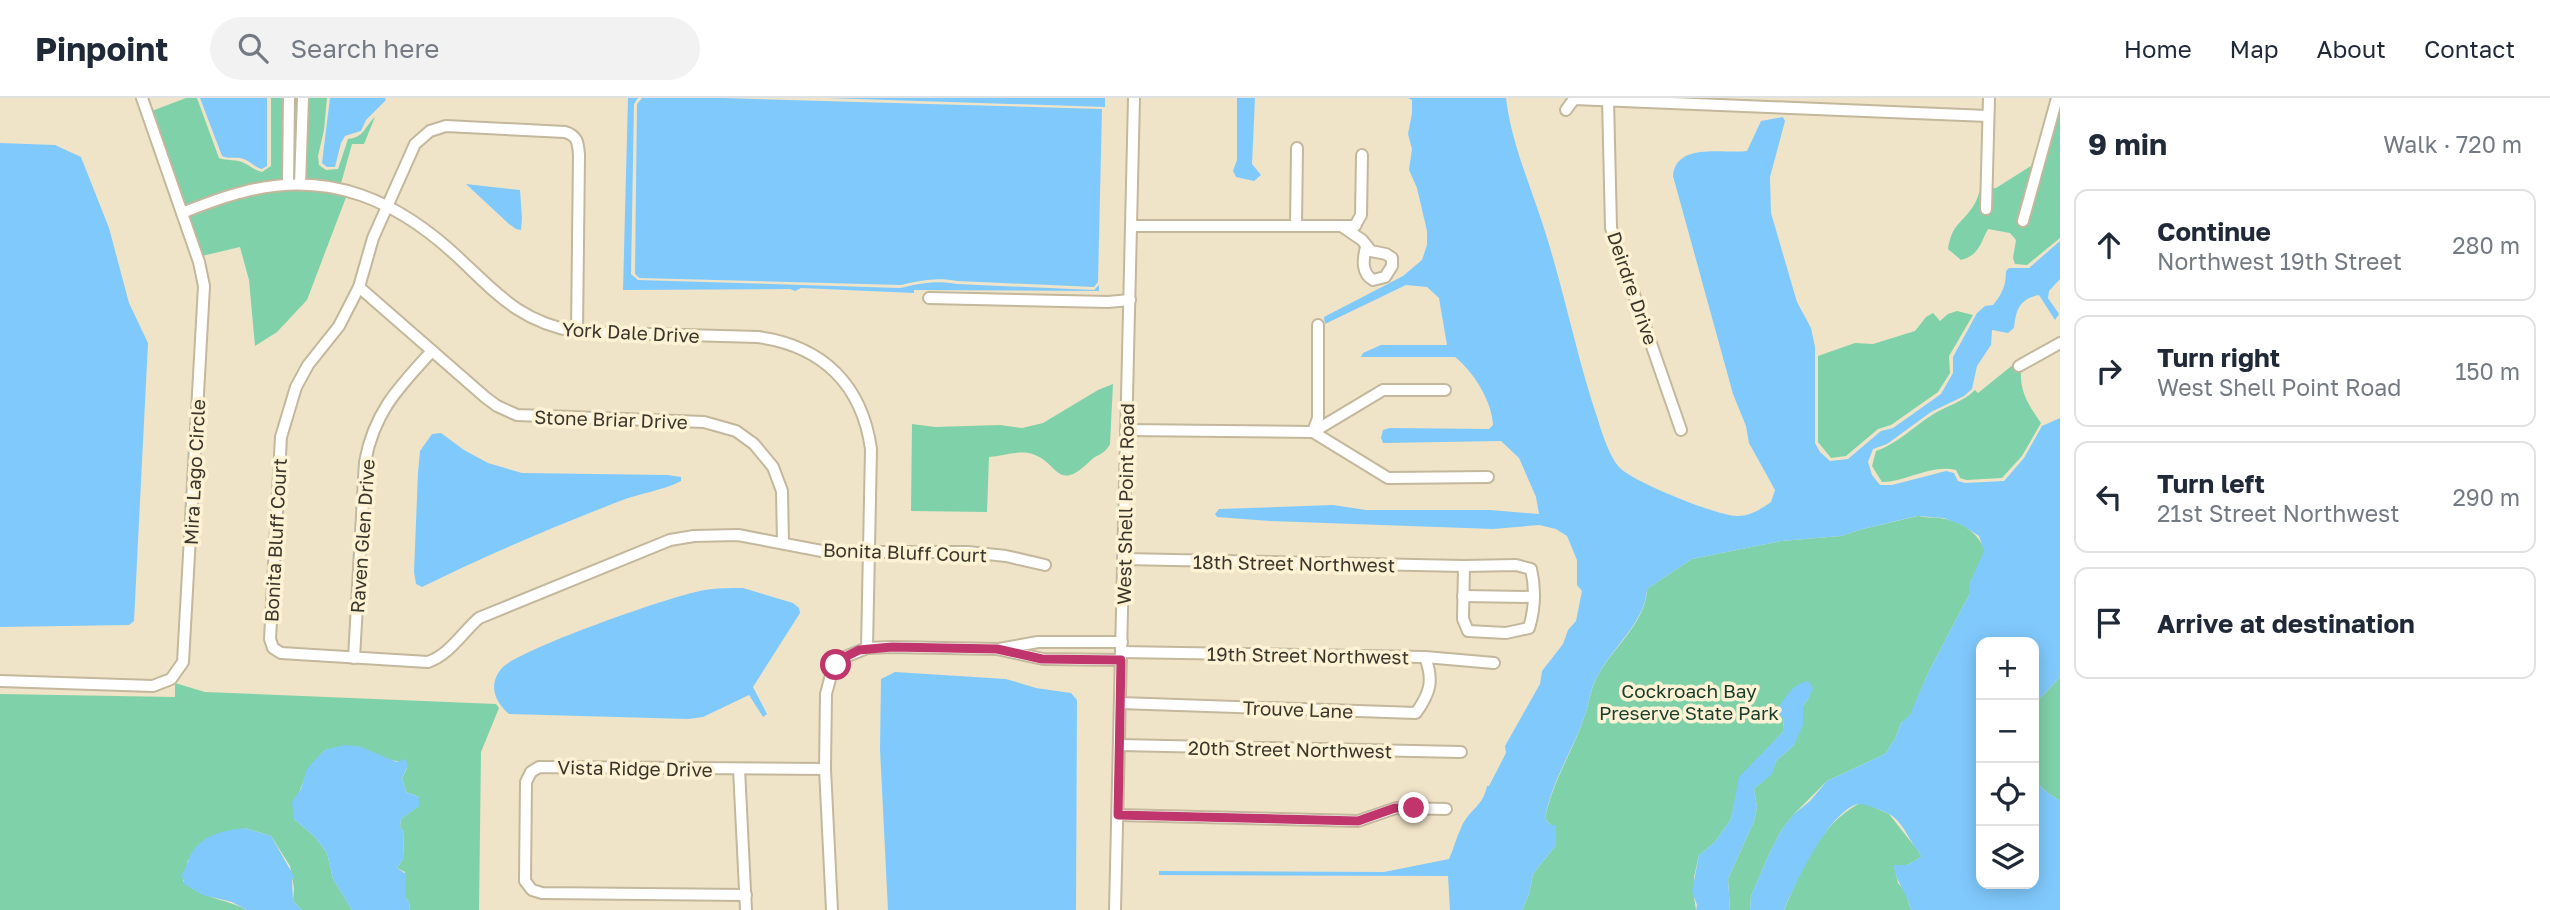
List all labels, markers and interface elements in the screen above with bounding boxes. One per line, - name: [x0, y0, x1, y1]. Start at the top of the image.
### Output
- search box: [210, 17, 700, 80]
- text: Pinpoint: [35, 29, 168, 68]
- icon: search: [234, 29, 272, 67]
- text: Search here: [290, 33, 439, 64]
- text: Home: [2124, 34, 2192, 63]
- text: Map: [2230, 34, 2279, 63]
- text: About: [2317, 34, 2386, 63]
- text: Contact: [2424, 34, 2515, 63]
- text: 9 min: [2088, 126, 2167, 162]
- text: Walk · 720 m: [2383, 130, 2522, 158]
- text: Continue: [2157, 216, 2271, 247]
- icon: ahead: [2090, 226, 2128, 264]
- street label: Deirdre Drive: [1603, 228, 1663, 348]
- text: 280 m: [2452, 231, 2520, 259]
- text: Northwest 19th Street: [2157, 247, 2402, 275]
- street label: York Dale Drive: [562, 317, 700, 347]
- text: Turn right: [2157, 342, 2280, 373]
- icon: right: [2090, 352, 2128, 390]
- text: 150 m: [2455, 357, 2520, 385]
- text: West Shell Point Road: [2157, 373, 2401, 401]
- street label: Mira Lago Circle: [179, 398, 209, 546]
- street label: West Shell Point Road: [1112, 403, 1138, 605]
- street label: Stone Briar Drive: [534, 405, 688, 433]
- street label: Bonita Bluff Court: [259, 457, 291, 623]
- street label: Raven Glen Drive: [345, 458, 379, 614]
- text: Turn left: [2157, 468, 2265, 499]
- icon: left: [2090, 478, 2128, 516]
- text: 290 m: [2452, 483, 2520, 511]
- text: 21st Street Northwest: [2157, 499, 2399, 527]
- street label: Bonita Bluff Court: [822, 538, 988, 566]
- street label: 18th Street Northwest: [1193, 550, 1395, 576]
- icon: arrive: [2090, 604, 2128, 642]
- text: Arrive at destination: [2157, 608, 2415, 639]
- map controls: [1976, 637, 2039, 889]
- button: +: [1976, 637, 2039, 700]
- street label: 19th Street Northwest: [1207, 642, 1409, 668]
- route start: [820, 649, 851, 680]
- park label: Cockroach Bay Preserve State Park: [1599, 679, 1779, 724]
- street label: Trouve Lane: [1242, 696, 1354, 722]
- button: −: [1976, 700, 2039, 763]
- street label: 20th Street Northwest: [1188, 736, 1392, 762]
- street label: Vista Ridge Drive: [557, 755, 713, 781]
- button: locate: [1976, 763, 2039, 826]
- route end: [1398, 792, 1429, 823]
- button: layers: [1976, 826, 2039, 889]

